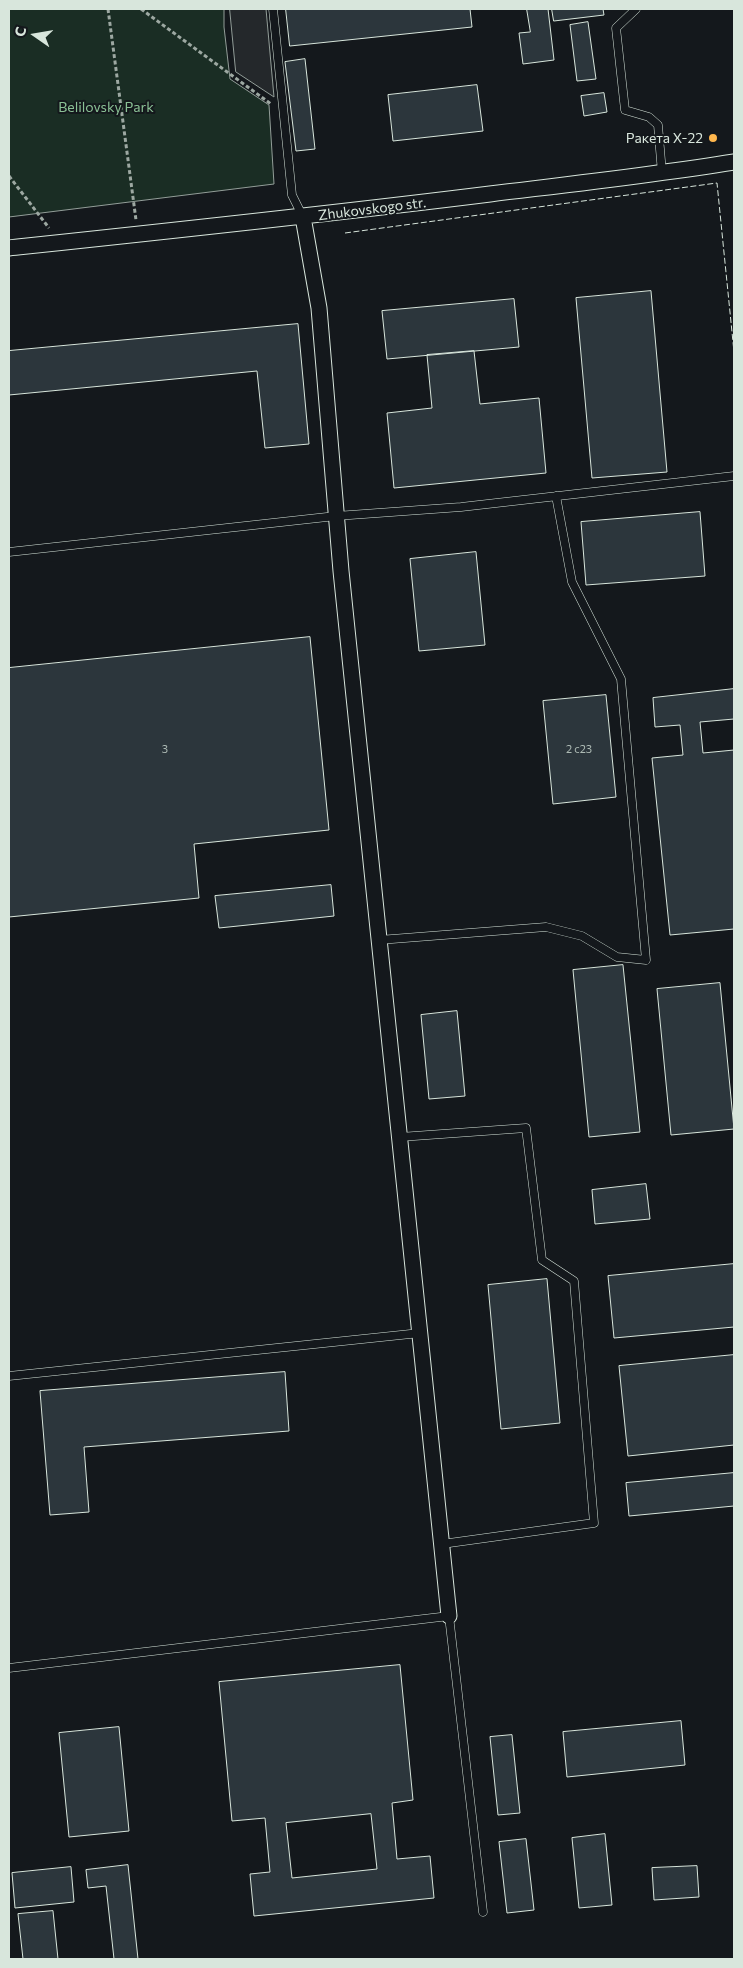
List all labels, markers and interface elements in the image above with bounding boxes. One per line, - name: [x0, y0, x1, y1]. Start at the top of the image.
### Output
- north arrow: [10, 10, 60, 60]
- text: С: [11, 25, 29, 38]
- park label: Belilovsky Park: [58, 99, 154, 115]
- place label: Ракета Х-22: [626, 130, 703, 146]
- marker: Ракета Х-22: [707, 132, 719, 144]
- street label: Zhukovskogo str.: [317, 194, 427, 224]
- house number: 3: [162, 742, 168, 756]
- house number: 2 с23: [566, 742, 592, 756]

